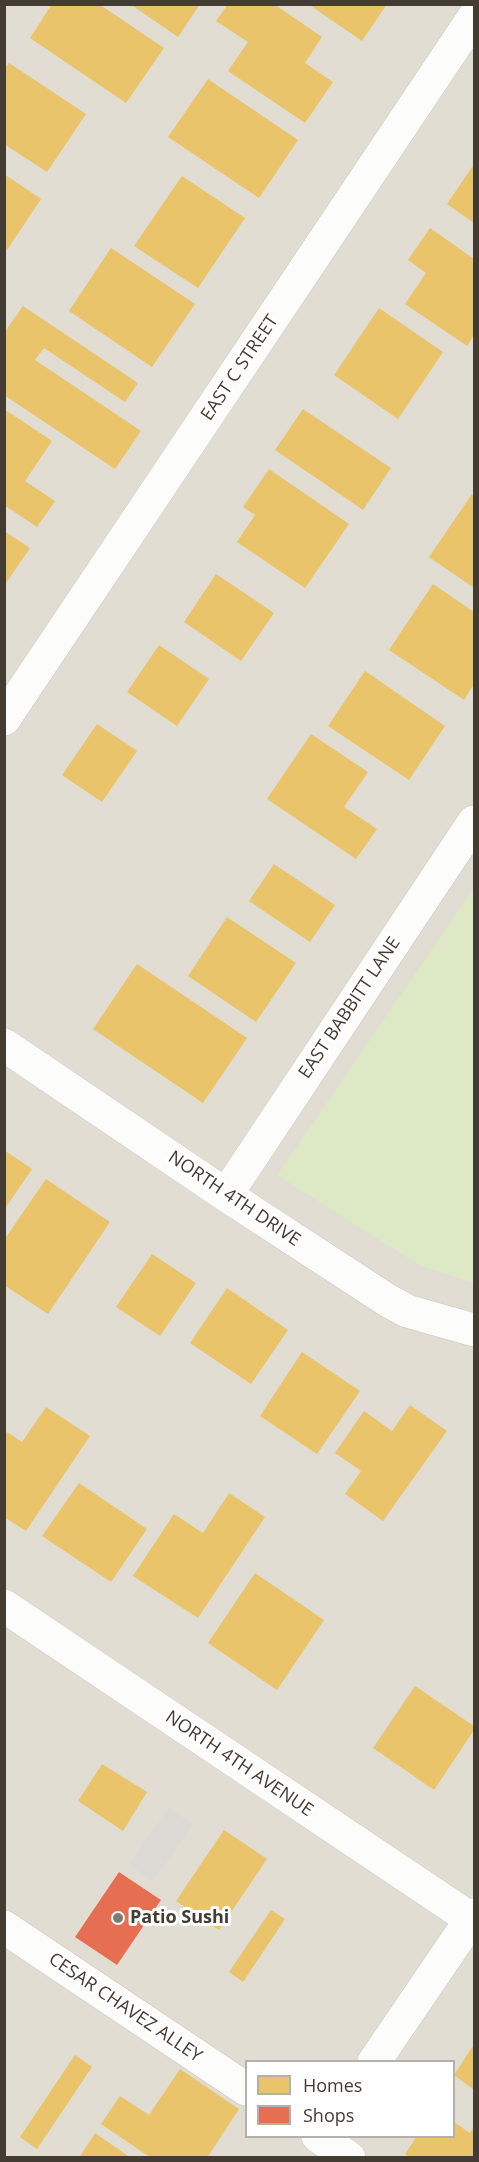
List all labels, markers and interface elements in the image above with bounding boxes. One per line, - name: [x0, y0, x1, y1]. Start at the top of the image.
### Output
- street label: EAST C STREET: [197, 311, 283, 425]
- street label: EAST BABBITT LANE: [295, 933, 405, 1083]
- street label: NORTH 4TH DRIVE: [164, 1147, 304, 1251]
- street label: NORTH 4TH AVENUE: [161, 1707, 317, 1821]
- place label: Patio Sushi: [130, 1907, 229, 1929]
- marker: Patio Sushi: [111, 1911, 125, 1925]
- street label: CESAR CHAVEZ ALLEY: [44, 1949, 206, 2067]
- legend: [245, 2060, 455, 2138]
- text: Homes: [303, 2073, 362, 2097]
- text: Shops: [303, 2103, 354, 2127]

